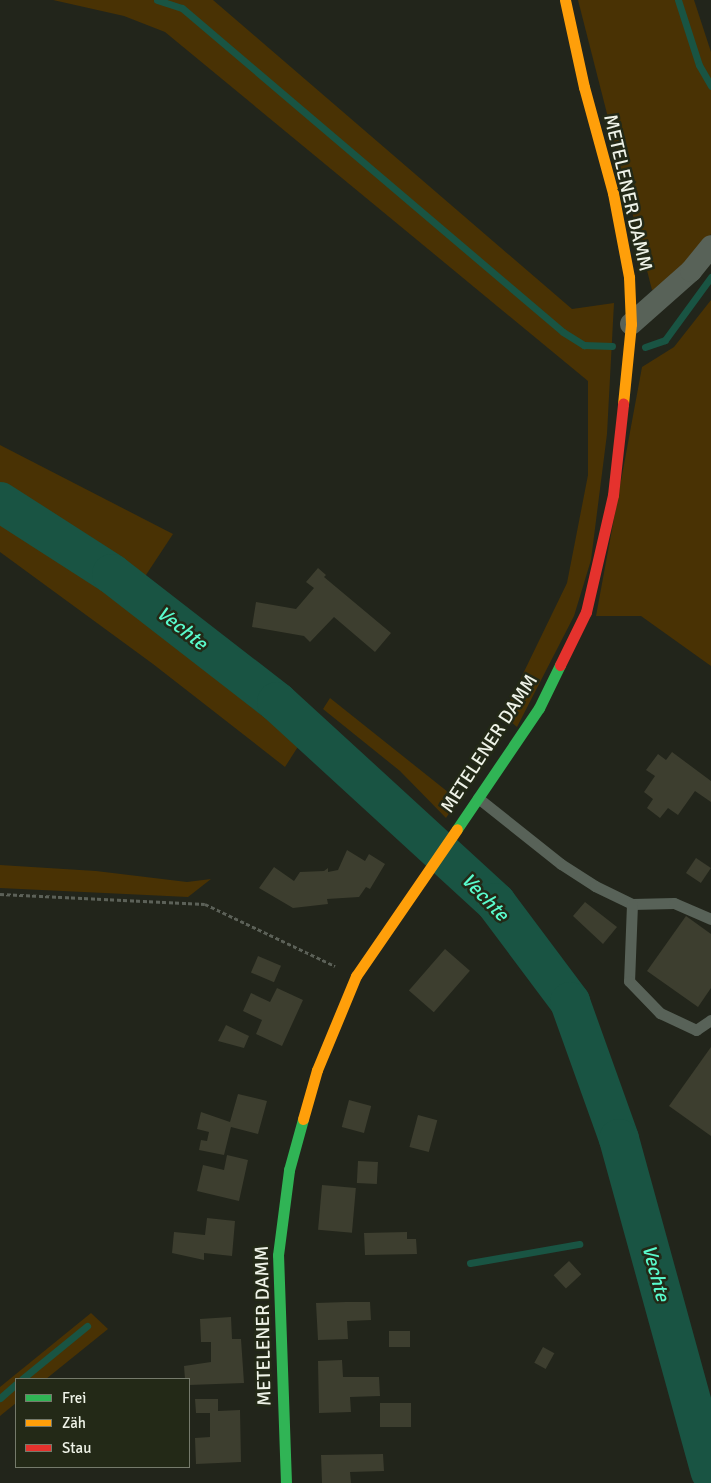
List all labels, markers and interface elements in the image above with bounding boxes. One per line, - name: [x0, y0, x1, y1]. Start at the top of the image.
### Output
- street label: METELENER DAMM: [598, 112, 656, 274]
- water label: Vechte: [152, 601, 212, 655]
- street label: METELENER DAMM: [437, 671, 543, 817]
- water label: Vechte: [456, 868, 514, 926]
- water label: Vechte: [637, 1242, 675, 1304]
- street label: METELENER DAMM: [251, 1246, 277, 1406]
- legend: [15, 1378, 190, 1468]
- text: Frei: [62, 1389, 86, 1407]
- text: Zäh: [62, 1414, 86, 1432]
- text: Stau: [62, 1439, 91, 1457]

